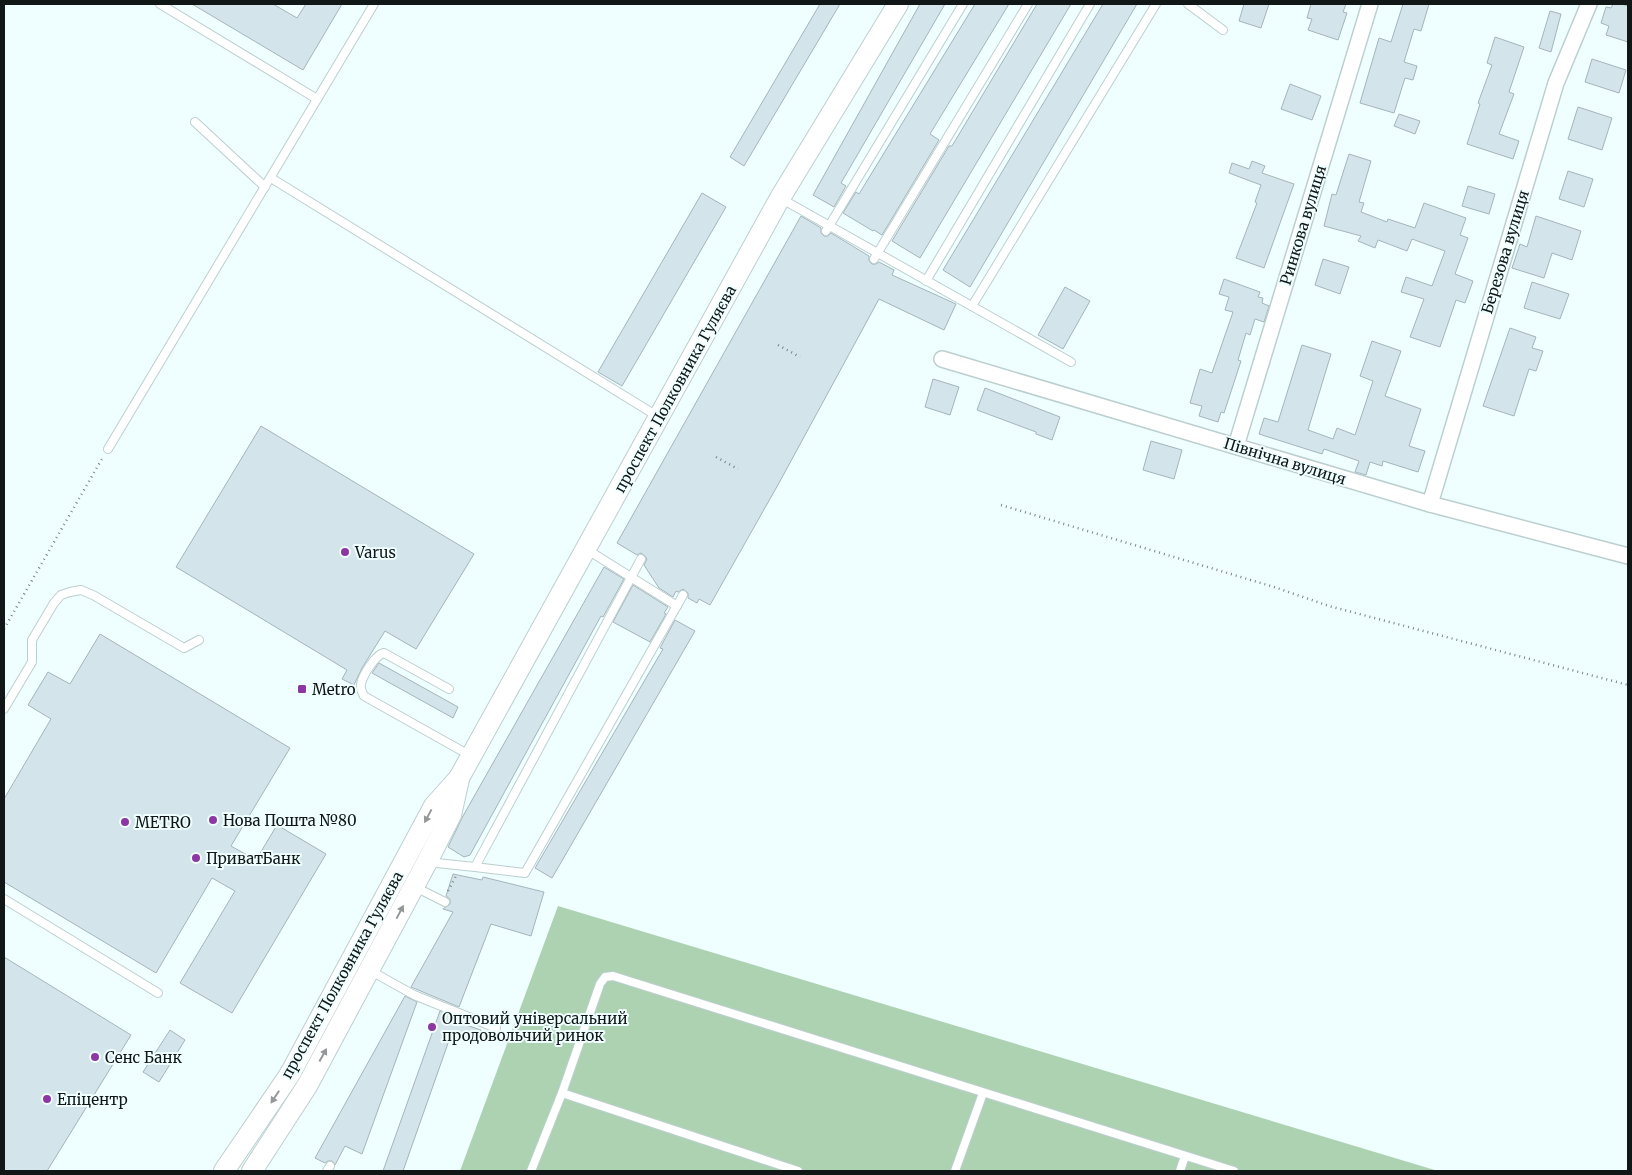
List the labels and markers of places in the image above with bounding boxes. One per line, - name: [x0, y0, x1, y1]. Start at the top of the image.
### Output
- place label: Varus: [354, 543, 396, 562]
- marker: Varus: [339, 546, 351, 558]
- place label: Metro: [312, 680, 356, 699]
- marker: Metro: [296, 683, 308, 695]
- place label: Нова Пошта №80: [223, 811, 357, 830]
- place label: METRO: [135, 813, 191, 832]
- marker: Нова Пошта №80: [207, 814, 219, 826]
- marker: METRO: [119, 816, 131, 828]
- place label: ПриватБанк: [206, 849, 301, 868]
- marker: ПриватБанк: [190, 852, 202, 864]
- place label: Оптовий універсальний продовольчий ринок: [442, 1009, 628, 1045]
- marker: Оптовий універсальний продовольчий ринок: [426, 1021, 438, 1033]
- place label: Сенс Банк: [105, 1048, 182, 1067]
- marker: Сенс Банк: [89, 1051, 101, 1063]
- place label: Епіцентр: [57, 1090, 128, 1109]
- marker: Епіцентр: [41, 1093, 53, 1105]

